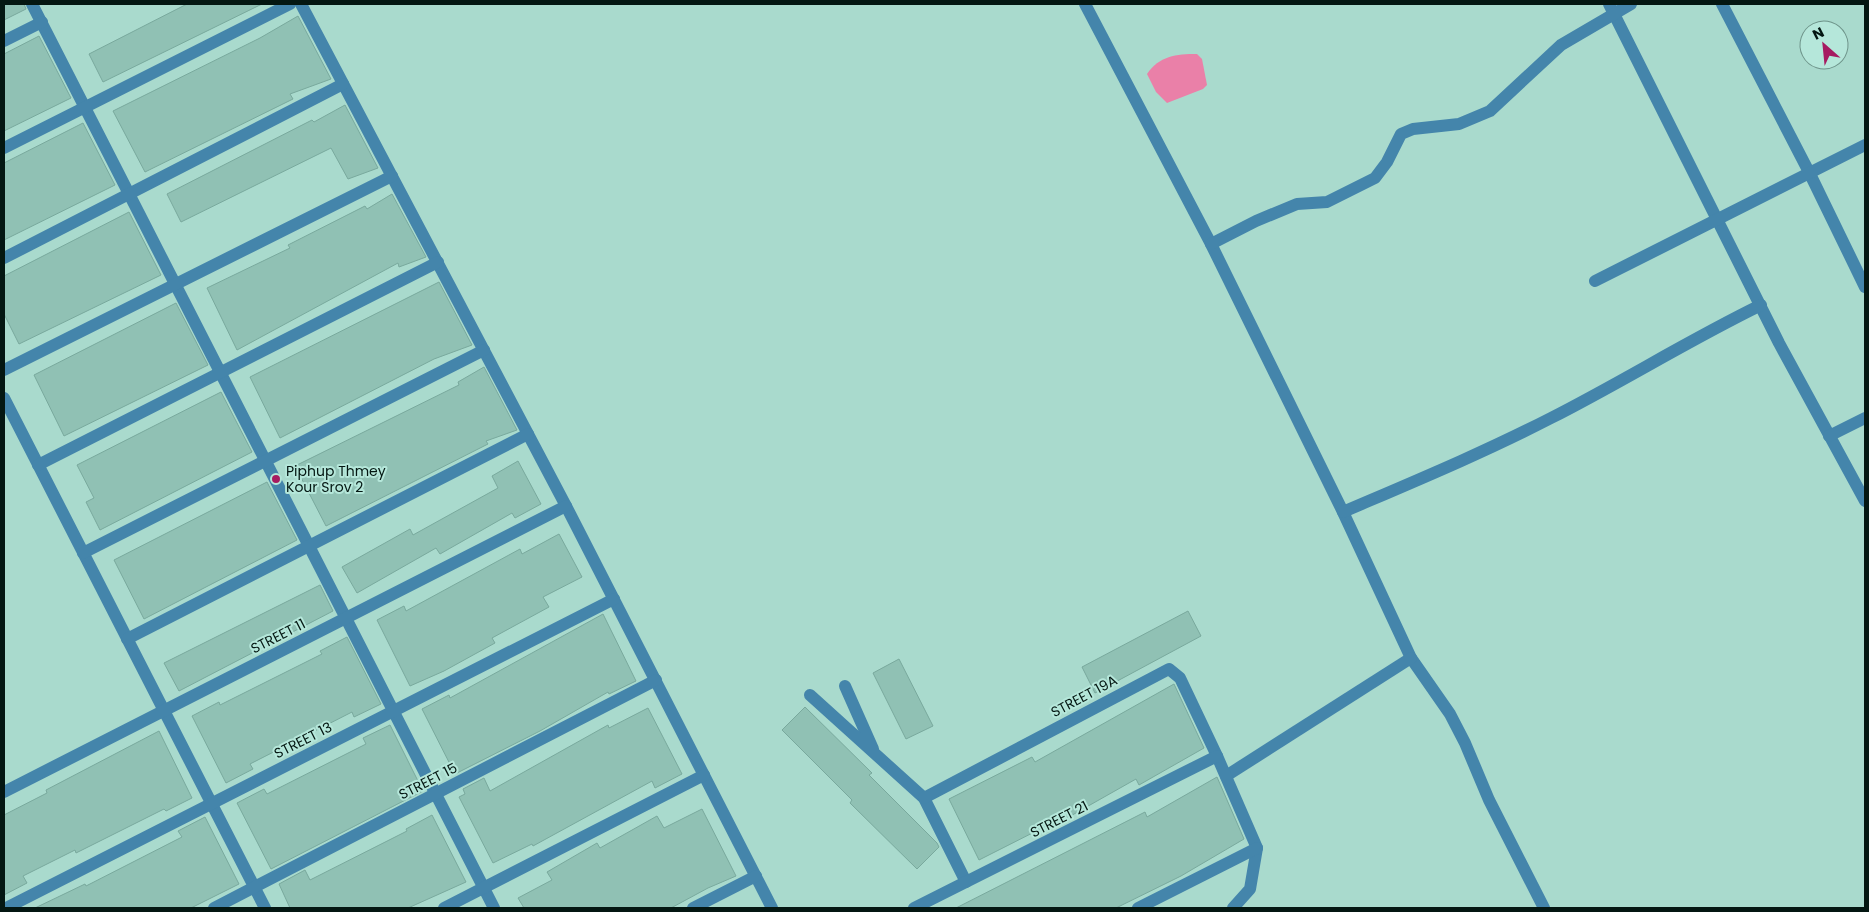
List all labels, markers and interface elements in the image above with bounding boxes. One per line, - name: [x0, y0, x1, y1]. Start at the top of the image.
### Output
- north arrow: [1799, 20, 1849, 70]
- text: N: [1809, 22, 1827, 45]
- place label: Piphup Thmey Kour Srov 2: [286, 461, 386, 497]
- marker: Piphup Thmey Kour Srov 2: [270, 473, 282, 485]
- street label: STREET 11: [247, 614, 309, 658]
- street label: STREET 19A: [1047, 670, 1121, 722]
- street label: STREET 13: [271, 717, 335, 763]
- street label: STREET 15: [395, 758, 461, 804]
- street label: STREET 21: [1027, 796, 1091, 842]

